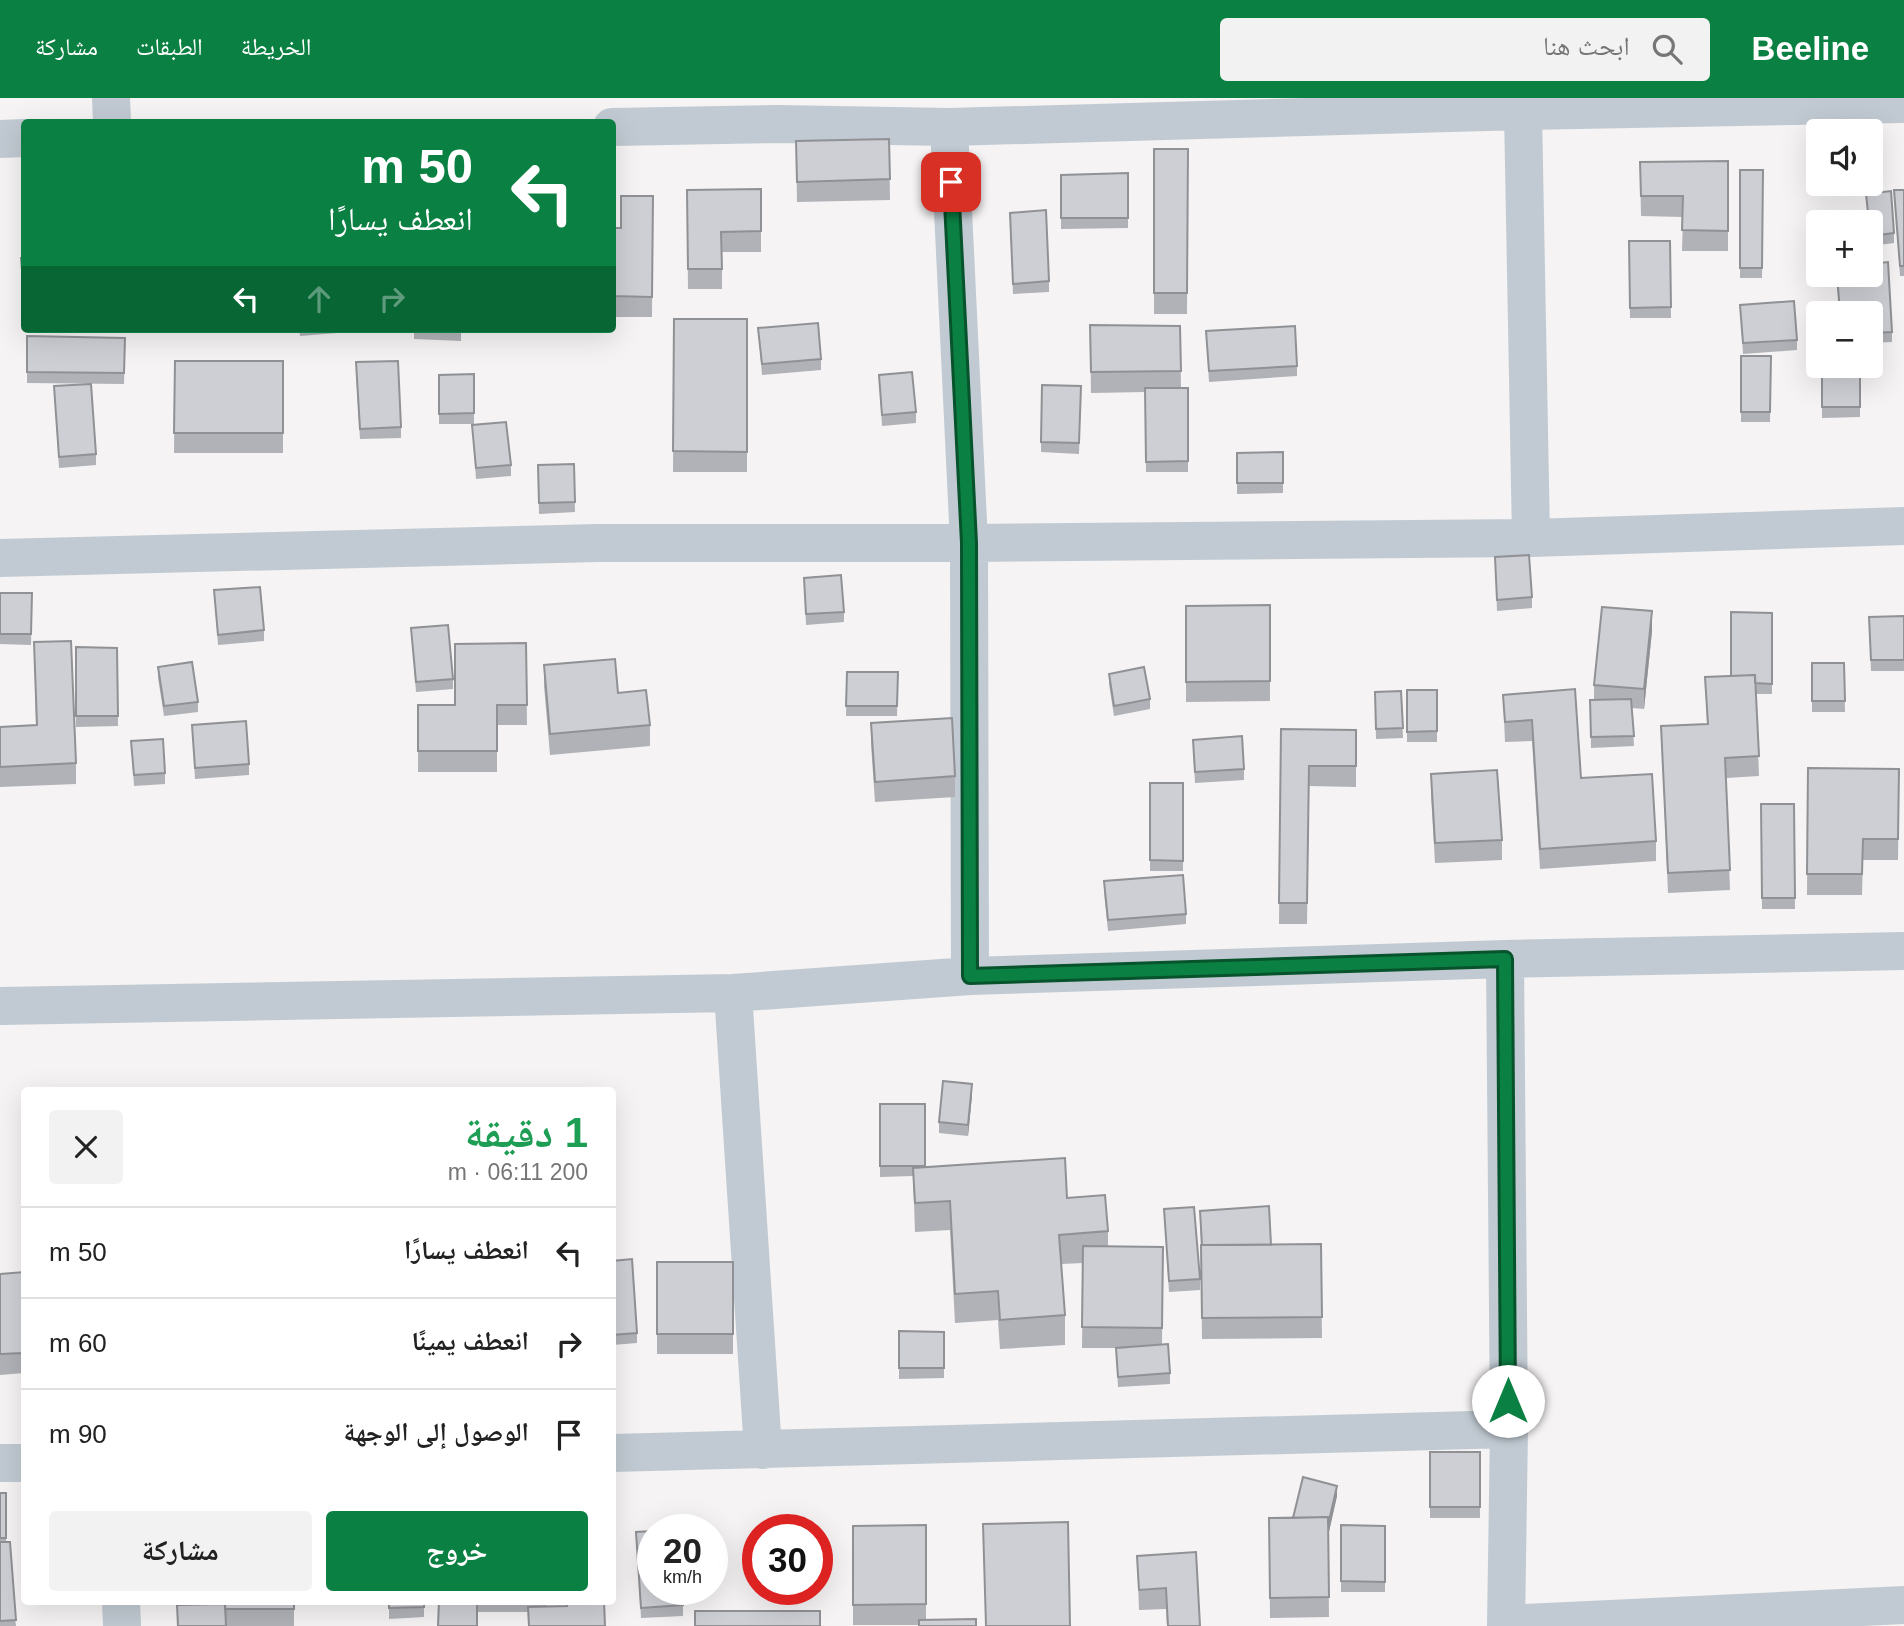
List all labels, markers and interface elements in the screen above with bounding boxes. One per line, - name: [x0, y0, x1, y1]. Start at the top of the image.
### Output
- search box: [1220, 18, 1710, 81]
- icon: search: [1648, 30, 1686, 68]
- text: Beeline: [1752, 30, 1869, 67]
- text: ابحث هنا: [1543, 31, 1630, 61]
- text: مشاركة: [35, 33, 98, 60]
- text: الطبقات: [136, 33, 203, 60]
- text: الخريطة: [241, 33, 311, 60]
- map controls: [1806, 119, 1883, 378]
- button: sound: [1806, 119, 1883, 196]
- text: 50 m: [361, 139, 473, 193]
- icon: left: [497, 147, 588, 238]
- pin: [921, 152, 981, 212]
- icon: arrive: [932, 163, 970, 201]
- text: انعطف يسارًا: [328, 201, 473, 237]
- button: +: [1806, 210, 1883, 287]
- icon: left: [227, 280, 265, 318]
- icon: ahead: [300, 280, 338, 318]
- icon: right: [373, 280, 411, 318]
- button: −: [1806, 301, 1883, 378]
- text: 1 دقيقة: [465, 1109, 588, 1156]
- button: close: [49, 1110, 123, 1184]
- text: 200 m · 06:11: [448, 1159, 588, 1185]
- icon: left: [550, 1234, 588, 1272]
- text: انعطف يسارًا: [404, 1235, 529, 1265]
- text: 50 m: [49, 1237, 107, 1267]
- icon: right: [550, 1325, 588, 1363]
- text: انعطف يمينًا: [412, 1326, 529, 1356]
- text: 60 m: [49, 1328, 107, 1358]
- position arrow: [1471, 1364, 1545, 1438]
- icon: arrive: [550, 1416, 588, 1454]
- text: الوصول إلى الوجهة: [344, 1417, 529, 1447]
- text: 90 m: [49, 1419, 107, 1449]
- button: مشاركة: [49, 1511, 312, 1591]
- button: خروج: [326, 1511, 588, 1591]
- speed limit sign: 30: [742, 1514, 833, 1605]
- text: 20: [663, 1531, 702, 1570]
- text: km/h: [663, 1567, 702, 1587]

